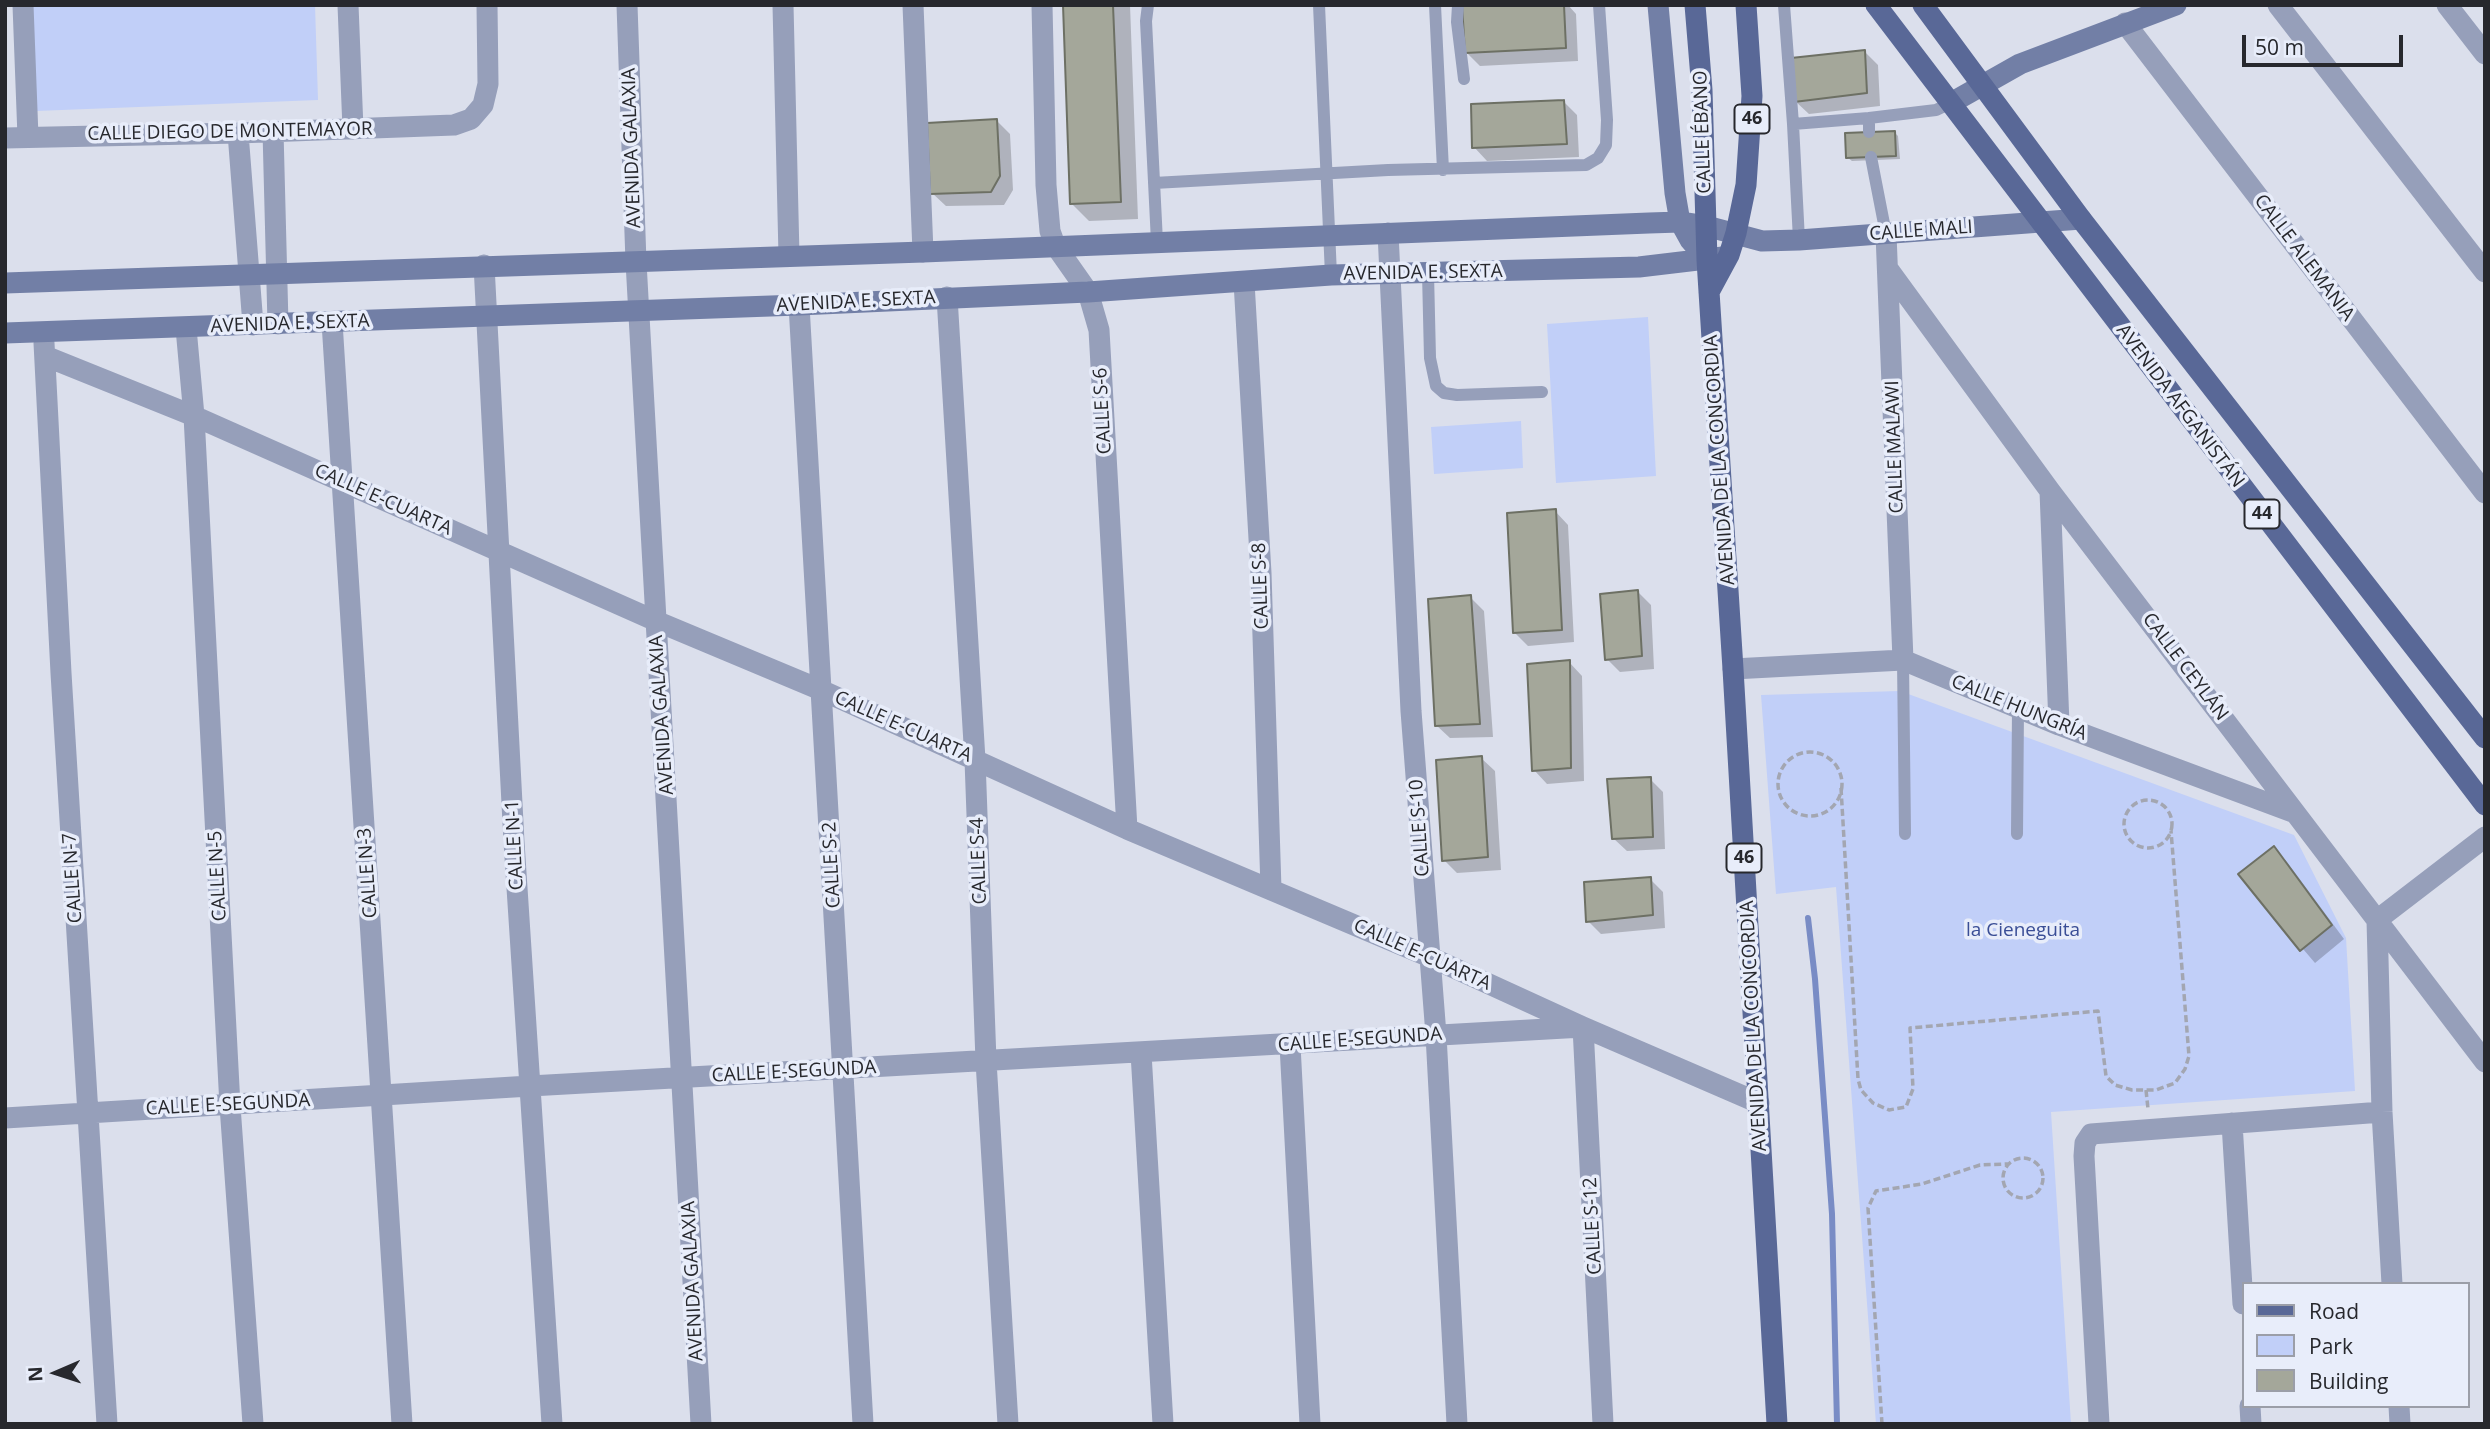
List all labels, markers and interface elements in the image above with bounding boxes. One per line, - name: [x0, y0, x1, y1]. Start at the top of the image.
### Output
- scale bar: [2245, 21, 2406, 65]
- text: 50 m: [2255, 33, 2304, 61]
- street label: AVENIDA GALAXIA: [618, 67, 646, 229]
- street label: CALLE ÉBANO: [1689, 70, 1717, 194]
- road number: 46: [1734, 104, 1770, 134]
- street label: CALLE DIEGO DE MONTEMAYOR: [87, 118, 373, 146]
- street label: CALLE ALEMANIA: [2249, 190, 2359, 326]
- street label: CALLE MALI: [1869, 216, 1973, 246]
- street label: AVENIDA E. SEXTA: [1343, 260, 1503, 286]
- street label: AVENIDA E. SEXTA: [776, 286, 936, 318]
- street label: AVENIDA E. SEXTA: [210, 310, 370, 338]
- street label: AVENIDA AFGANISTÁN: [2111, 320, 2249, 492]
- street label: AVENIDA DE LA CONCORDIA: [1700, 334, 1740, 586]
- street label: CALLE S-6: [1089, 367, 1117, 455]
- street label: CALLE MALAWI: [1881, 380, 1909, 514]
- street label: CALLE E-CUARTA: [311, 459, 455, 541]
- road number: 44: [2244, 500, 2280, 528]
- street label: CALLE S-8: [1248, 542, 1274, 630]
- street label: CALLE CEYLÁN: [2137, 609, 2233, 725]
- street label: AVENIDA GALAXIA: [645, 634, 679, 796]
- street label: CALLE HUNGRÍA: [1948, 670, 2090, 746]
- street label: CALLE E-CUARTA: [831, 686, 975, 768]
- street label: CALLE S-10: [1405, 779, 1435, 877]
- street label: CALLE N-1: [501, 799, 529, 891]
- street label: CALLE S-4: [966, 817, 992, 905]
- street label: CALLE S-2: [818, 821, 846, 909]
- street label: CALLE N-3: [353, 827, 383, 919]
- street label: CALLE N-5: [204, 830, 232, 922]
- street label: CALLE N-7: [58, 832, 88, 924]
- road number: 46: [1726, 844, 1762, 872]
- street label: AVENIDA DE LA CONCORDIA: [1736, 900, 1772, 1152]
- street label: CALLE E-CUARTA: [1350, 914, 1494, 996]
- park label: la Cieneguita: [1966, 920, 2080, 942]
- street label: CALLE E-SEGUNDA: [1277, 1023, 1443, 1057]
- street label: CALLE E-SEGUNDA: [711, 1056, 877, 1088]
- street label: CALLE E-SEGUNDA: [145, 1089, 311, 1121]
- street label: CALLE S-12: [1579, 1177, 1607, 1275]
- street label: AVENIDA GALAXIA: [677, 1200, 709, 1362]
- legend: [2242, 1282, 2469, 1408]
- text: Road: [2309, 1297, 2359, 1325]
- text: Park: [2309, 1332, 2353, 1360]
- north arrow: [21, 1338, 91, 1408]
- text: N: [22, 1366, 48, 1383]
- text: Building: [2309, 1367, 2388, 1395]

